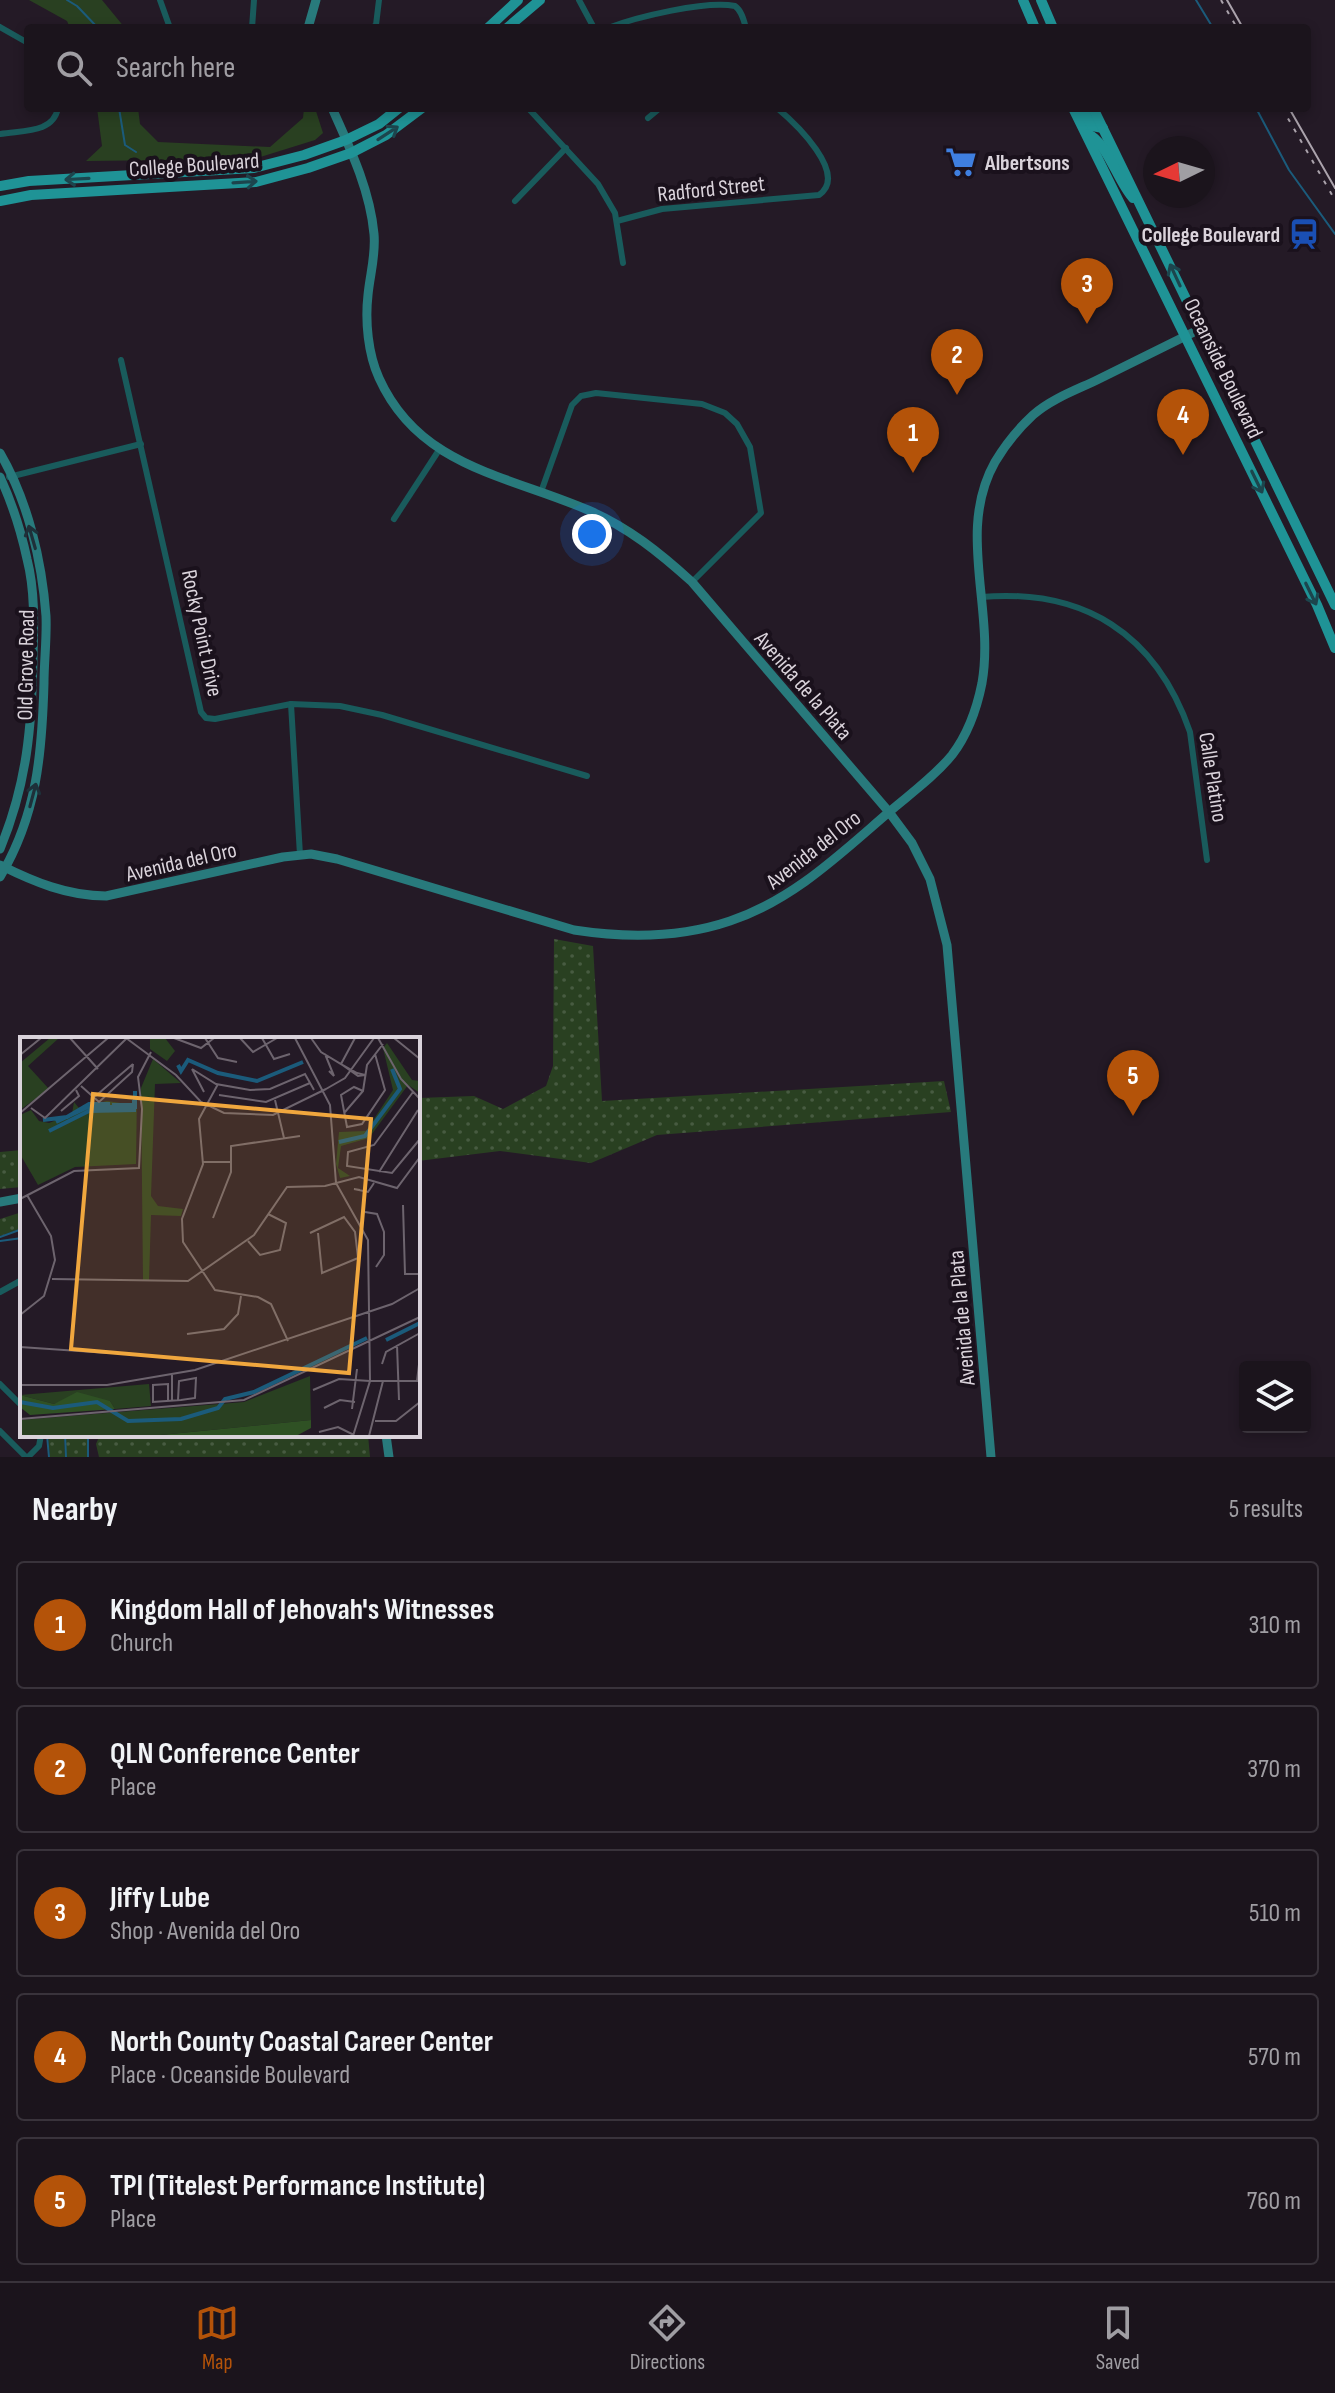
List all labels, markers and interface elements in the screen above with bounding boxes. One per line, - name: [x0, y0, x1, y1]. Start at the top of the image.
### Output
- search box: [24, 24, 1311, 112]
- icon: search: [52, 46, 96, 90]
- text: Search here: [116, 50, 235, 86]
- one-way arrow: [376, 124, 398, 141]
- north arrow: [1143, 136, 1215, 208]
- supermarket icon: Albertsons: [944, 145, 978, 179]
- street label: College Boulevard: [128, 147, 260, 184]
- place label: Albertsons: [984, 150, 1070, 177]
- street label: Radford Street: [656, 170, 766, 209]
- one-way arrow: [64, 171, 91, 186]
- one-way arrow: [231, 174, 258, 189]
- station icon: College Boulevard: [1287, 217, 1321, 251]
- place label: College Boulevard: [1142, 222, 1280, 249]
- pin: 3: [1061, 258, 1113, 324]
- one-way arrow: [1167, 263, 1182, 287]
- street label: Oceanside Boulevard: [1177, 294, 1268, 443]
- pin: 2: [931, 329, 983, 395]
- pin: 4: [1157, 389, 1209, 455]
- pin: 1: [887, 407, 939, 473]
- one-way arrow: [1250, 469, 1265, 493]
- your location: [572, 514, 612, 554]
- one-way arrow: [24, 524, 39, 550]
- street label: Rocky Point Drive: [175, 567, 228, 699]
- one-way arrow: [1304, 581, 1320, 605]
- street label: Old Grove Road: [12, 609, 41, 721]
- street label: Avenida de la Plata: [748, 625, 857, 746]
- street label: Calle Platino: [1192, 730, 1233, 824]
- one-way arrow: [26, 782, 41, 808]
- street label: Avenida del Oro: [760, 805, 867, 896]
- street label: Avenida del Oro: [123, 837, 239, 888]
- inset map: [20, 1037, 420, 1437]
- pin: 5: [1107, 1050, 1159, 1116]
- street label: Avenida de la Plata: [943, 1249, 982, 1388]
- map controls: [1239, 1361, 1311, 1433]
- button: layers: [1239, 1361, 1311, 1433]
- text: Nearby: [32, 1489, 118, 1530]
- text: 5 results: [1229, 1494, 1303, 1525]
- text: Kingdom Hall of Jehovah's Witnesses: [110, 1592, 494, 1628]
- text: 1: [55, 1610, 65, 1641]
- text: 310 m: [1249, 1610, 1301, 1641]
- text: Church: [110, 1628, 173, 1659]
- text: QLN Conference Center: [110, 1736, 360, 1772]
- text: 2: [54, 1754, 66, 1785]
- text: 370 m: [1247, 1754, 1301, 1785]
- text: Place: [110, 1772, 157, 1803]
- text: Jiffy Lube: [110, 1880, 210, 1916]
- text: 3: [54, 1898, 66, 1929]
- text: 510 m: [1249, 1898, 1301, 1929]
- text: Shop · Avenida del Oro: [110, 1916, 300, 1947]
- text: North County Coastal Career Center: [110, 2024, 493, 2060]
- text: 4: [54, 2042, 66, 2073]
- text: 570 m: [1248, 2042, 1301, 2073]
- text: Place · Oceanside Boulevard: [110, 2060, 350, 2091]
- text: TPI (Titelest Performance Institute): [110, 2168, 485, 2204]
- text: 5: [54, 2186, 66, 2217]
- text: 760 m: [1247, 2186, 1301, 2217]
- text: Place: [110, 2204, 157, 2235]
- tab: Map: [195, 2301, 239, 2376]
- tab: Directions: [630, 2301, 705, 2376]
- tab: Saved: [1096, 2301, 1140, 2376]

